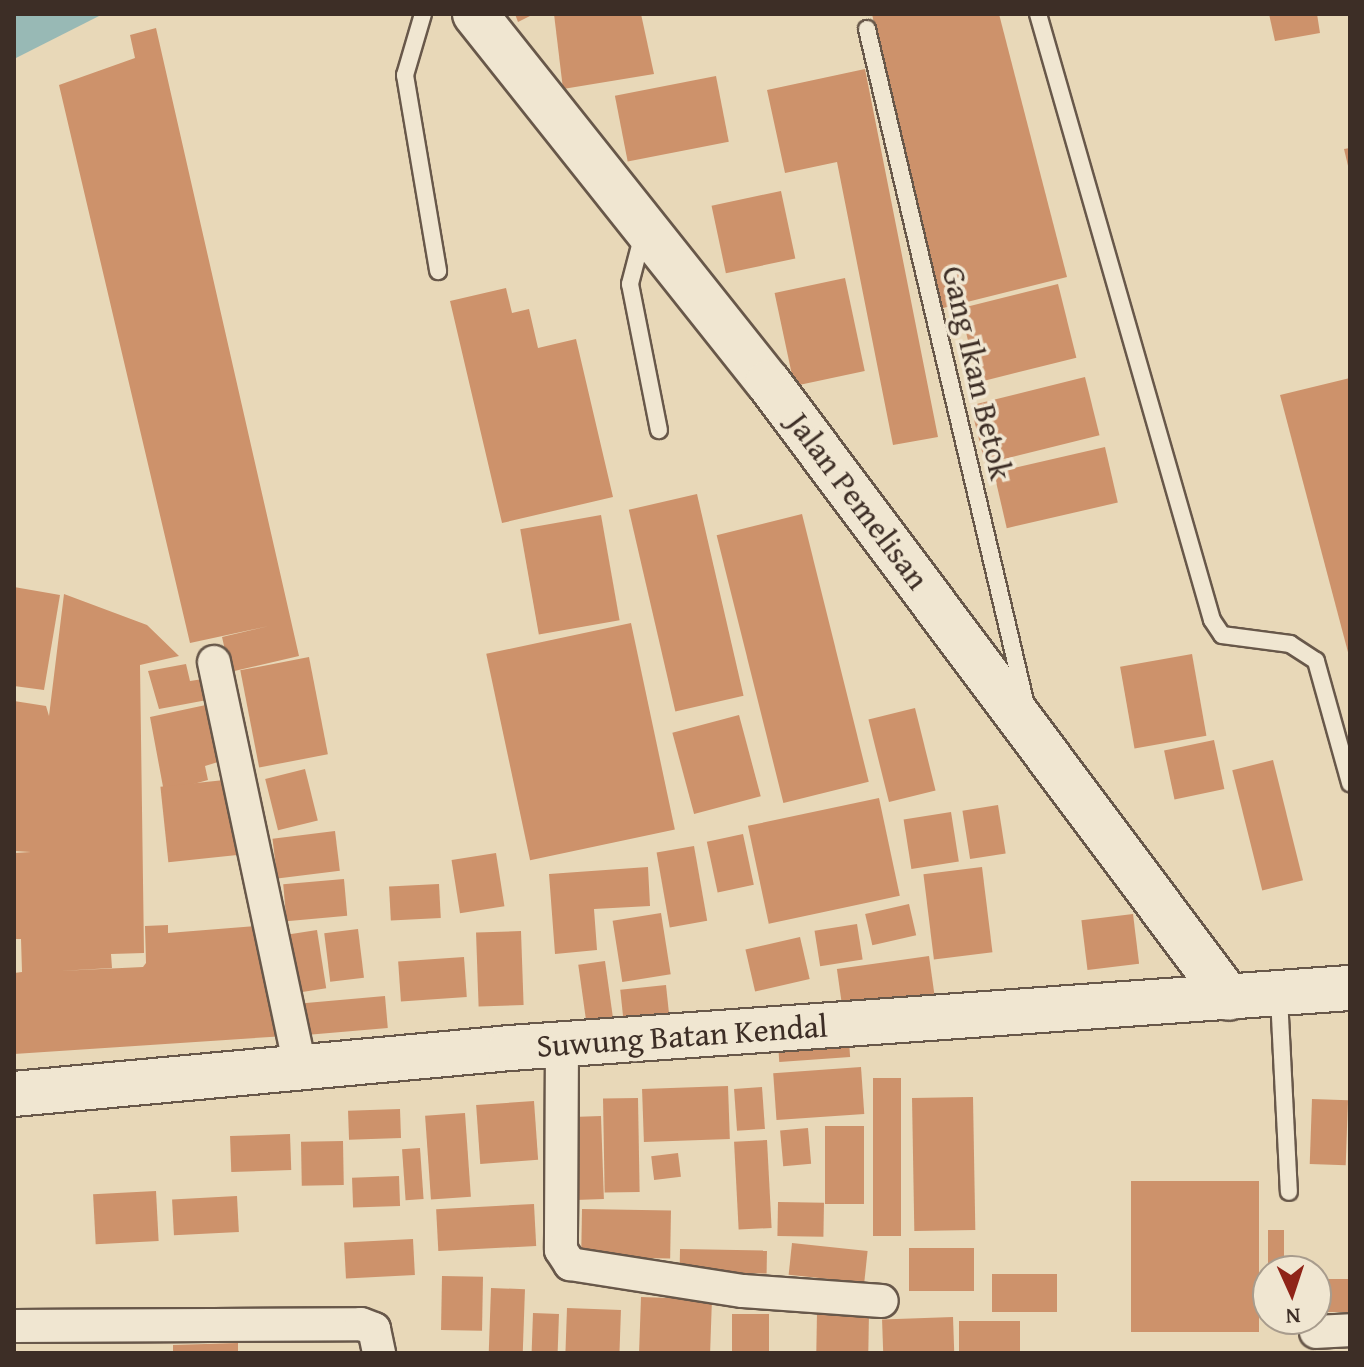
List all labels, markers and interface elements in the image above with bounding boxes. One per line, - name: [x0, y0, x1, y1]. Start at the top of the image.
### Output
- street label: Gang Ikan Betok: [934, 262, 1020, 484]
- street label: Jalan Pemelisan: [779, 405, 937, 597]
- street label: Suwung Batan Kendal: [535, 1007, 829, 1065]
- north arrow: [1252, 1255, 1332, 1335]
- text: N: [1285, 1301, 1301, 1333]

